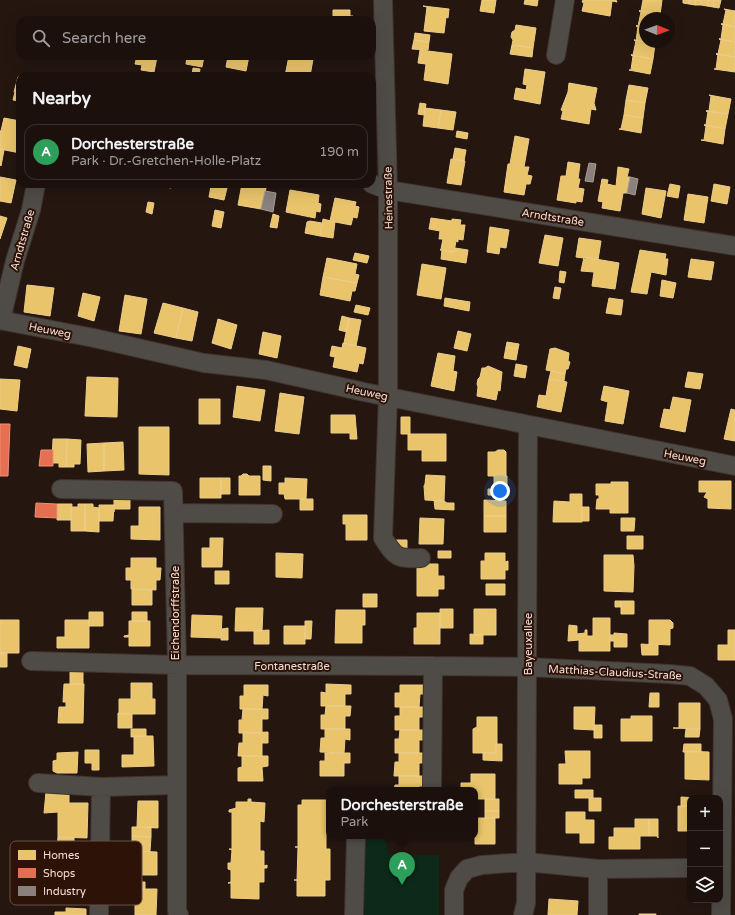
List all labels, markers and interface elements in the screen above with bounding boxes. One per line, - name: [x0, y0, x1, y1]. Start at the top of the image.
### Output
- north arrow: [639, 12, 675, 48]
- search box: [16, 16, 376, 60]
- icon: search: [30, 27, 52, 49]
- text: Search here: [62, 29, 146, 47]
- text: Nearby: [32, 88, 91, 109]
- text: Dorchesterstraße: [71, 135, 194, 153]
- text: A: [41, 144, 51, 160]
- text: 190 m: [319, 144, 359, 160]
- text: Park · Dr.-Gretchen-Holle-Platz: [71, 153, 261, 169]
- street label: Heinestraße: [381, 166, 396, 229]
- street label: Arndtstraße: [521, 206, 585, 229]
- street label: Arndtstraße: [8, 208, 37, 272]
- street label: Heuweg: [28, 320, 72, 341]
- street label: Heuweg: [345, 382, 389, 403]
- street label: Heuweg: [663, 447, 707, 468]
- your location: [490, 481, 510, 501]
- street label: Eichendorffstraße: [169, 566, 182, 660]
- street label: Bayeuxallee: [522, 613, 535, 675]
- street label: Fontanestraße: [254, 660, 330, 673]
- street label: Matthias-Claudius-Straße: [548, 663, 682, 682]
- popup: [326, 787, 478, 839]
- map controls: [687, 795, 723, 903]
- button: +: [687, 795, 723, 831]
- text: Dorchesterstraße: [341, 796, 463, 814]
- text: Park: [341, 814, 368, 830]
- button: −: [687, 831, 723, 867]
- legend: [10, 841, 142, 905]
- text: Homes: [43, 849, 79, 862]
- pin: A: [389, 852, 415, 885]
- text: Shops: [43, 867, 75, 880]
- button: layers: [687, 867, 723, 903]
- text: Industry: [43, 885, 86, 898]

